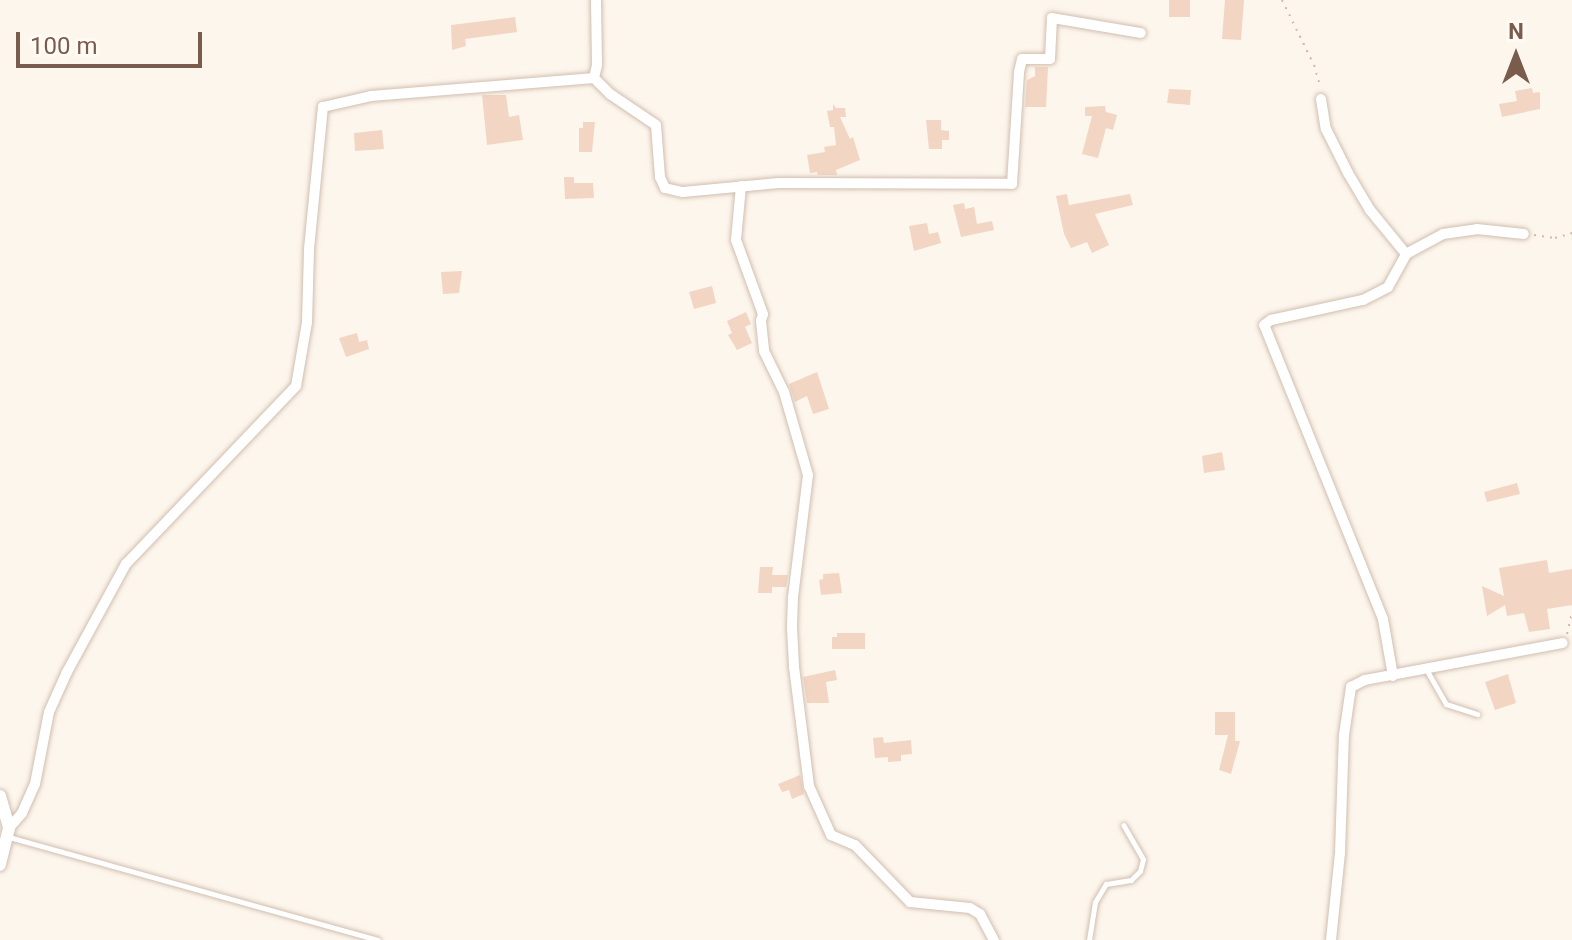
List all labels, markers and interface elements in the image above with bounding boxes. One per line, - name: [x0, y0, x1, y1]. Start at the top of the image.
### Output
- scale bar: [20, 16, 206, 66]
- north arrow: [1476, 16, 1556, 96]
- text: N: [1508, 19, 1524, 44]
- text: 100 m: [30, 32, 97, 60]

